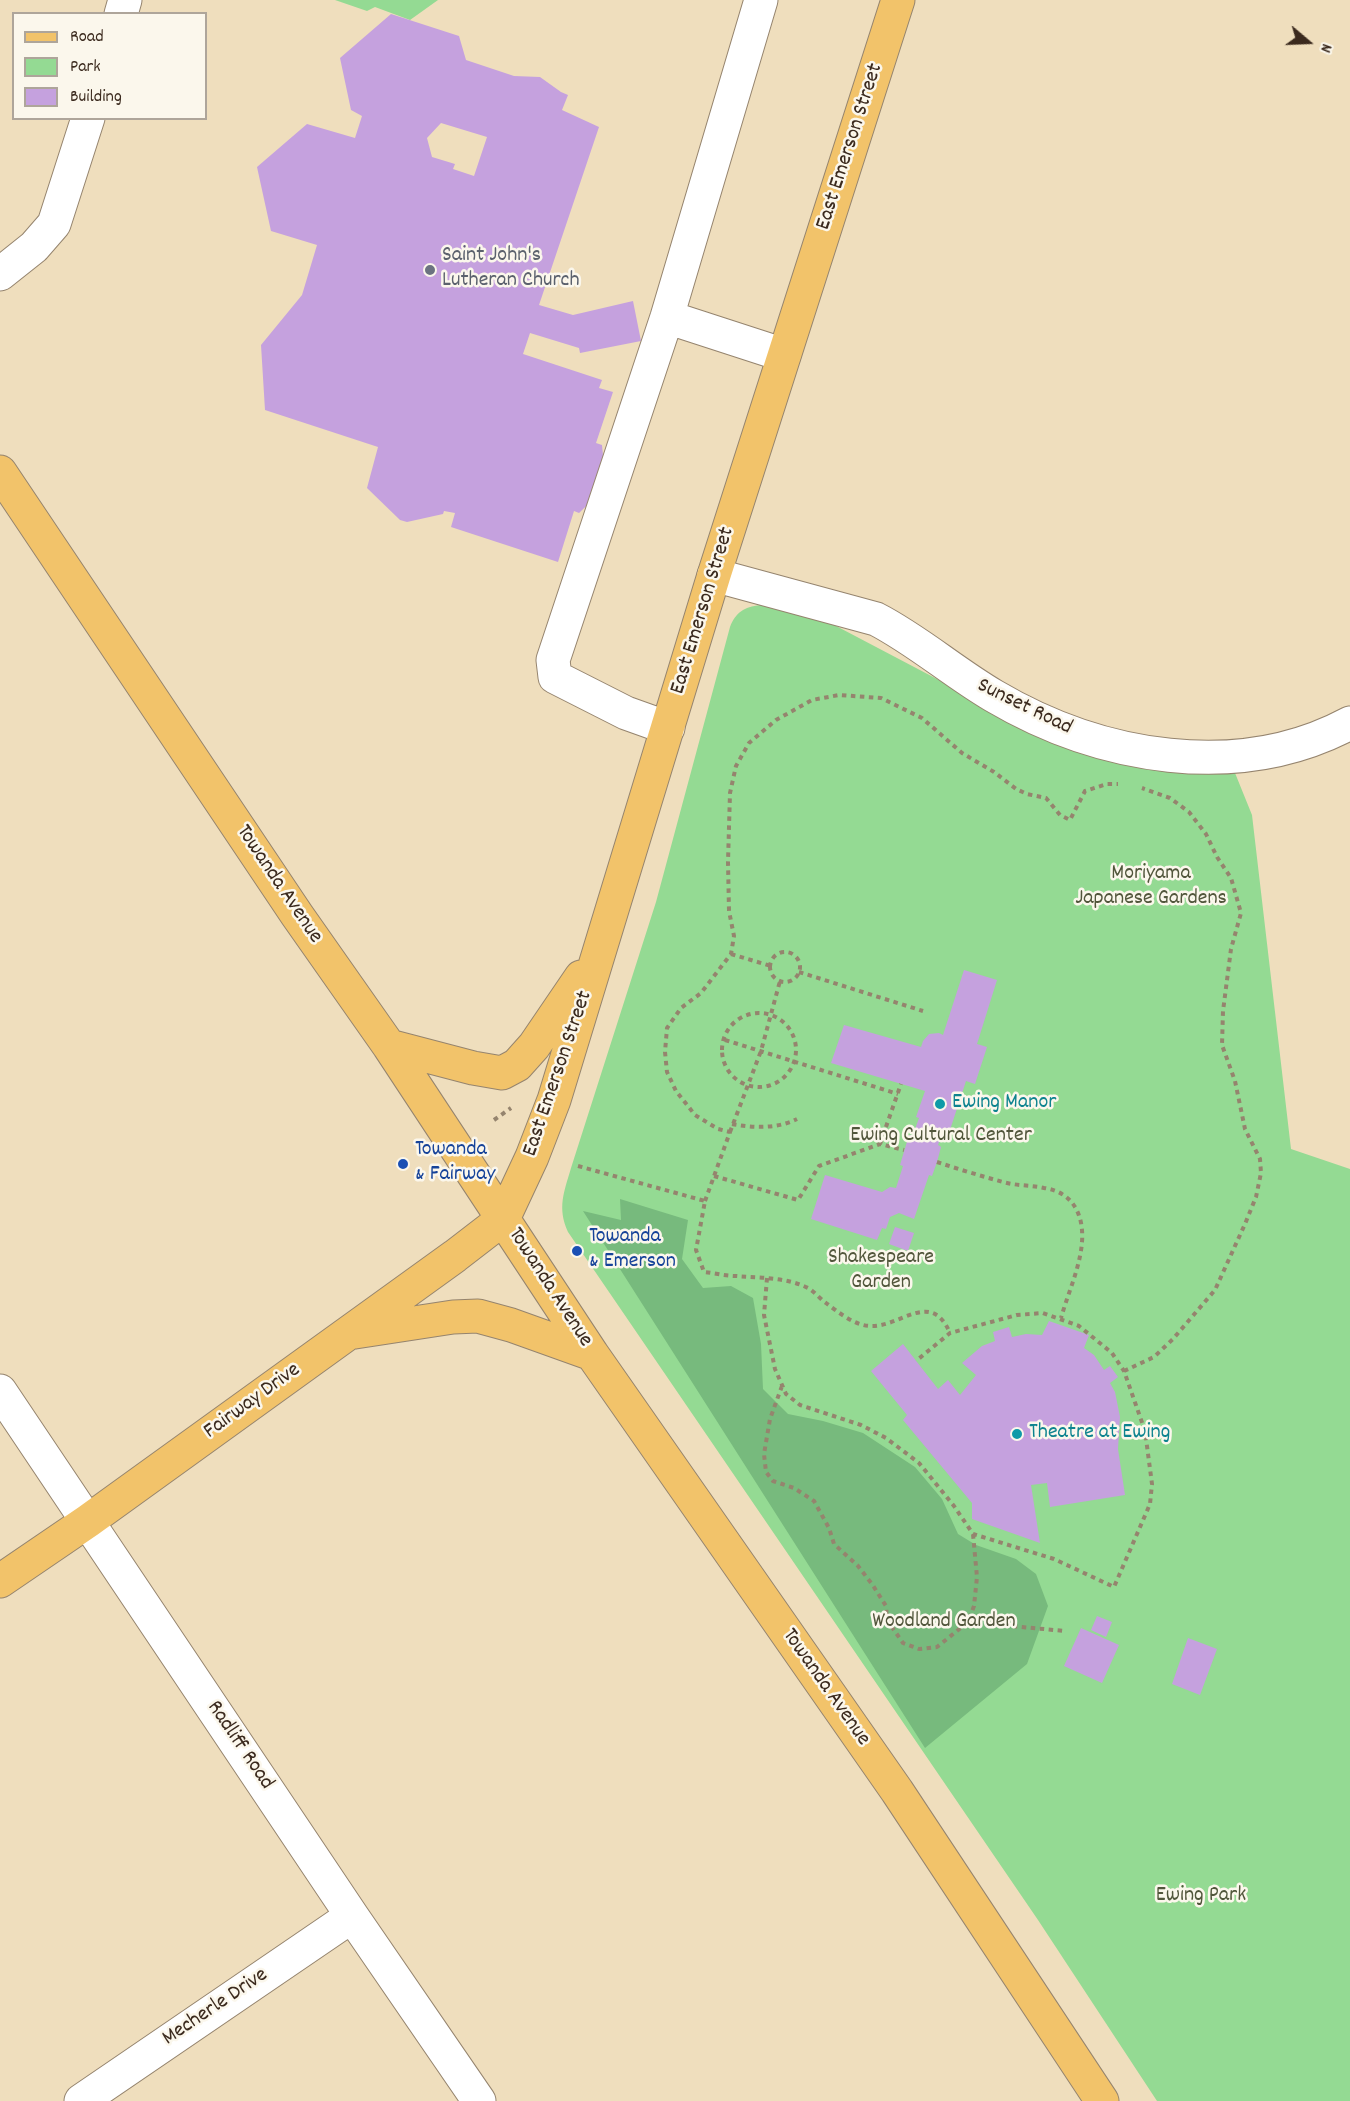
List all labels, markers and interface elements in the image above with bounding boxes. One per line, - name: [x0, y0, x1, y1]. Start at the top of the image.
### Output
- legend: [12, 12, 207, 120]
- north arrow: [1278, 12, 1338, 72]
- text: Road: [70, 25, 104, 50]
- text: N: [1313, 41, 1338, 56]
- text: Park: [70, 55, 101, 80]
- street label: East Emerson Street: [812, 60, 890, 234]
- text: Building: [70, 85, 122, 110]
- place label: Saint John's Lutheran Church: [442, 244, 580, 296]
- marker: Saint John's Lutheran Church: [423, 263, 437, 277]
- street label: East Emerson Street: [666, 524, 742, 698]
- street label: Sunset Road: [972, 674, 1076, 742]
- street label: Towanda Avenue: [229, 821, 327, 949]
- park label: Moriyama Japanese Gardens: [1075, 862, 1227, 914]
- street label: East Emerson Street: [518, 988, 600, 1160]
- place label: Ewing Manor: [952, 1091, 1056, 1117]
- marker: Ewing Manor: [933, 1097, 947, 1111]
- park label: Ewing Cultural Center: [850, 1124, 1032, 1150]
- place label: Towanda & Fairway: [415, 1138, 495, 1190]
- marker: Towanda & Fairway: [396, 1157, 410, 1171]
- street label: Towanda Avenue: [501, 1223, 597, 1353]
- place label: Towanda & Emerson: [589, 1225, 676, 1276]
- marker: Towanda & Emerson: [570, 1244, 584, 1258]
- park label: Shakespeare Garden: [828, 1246, 934, 1298]
- street label: Fairway Drive: [199, 1358, 307, 1446]
- place label: Theatre at Ewing: [1029, 1421, 1170, 1447]
- marker: Theatre at Ewing: [1010, 1427, 1024, 1441]
- park label: Woodland Garden: [872, 1610, 1016, 1636]
- street label: Towanda Avenue: [775, 1624, 875, 1752]
- street label: Radliff Road: [200, 1696, 278, 1796]
- park label: Ewing Park: [1156, 1884, 1246, 1910]
- street label: Mecherle Drive: [158, 1963, 274, 2053]

